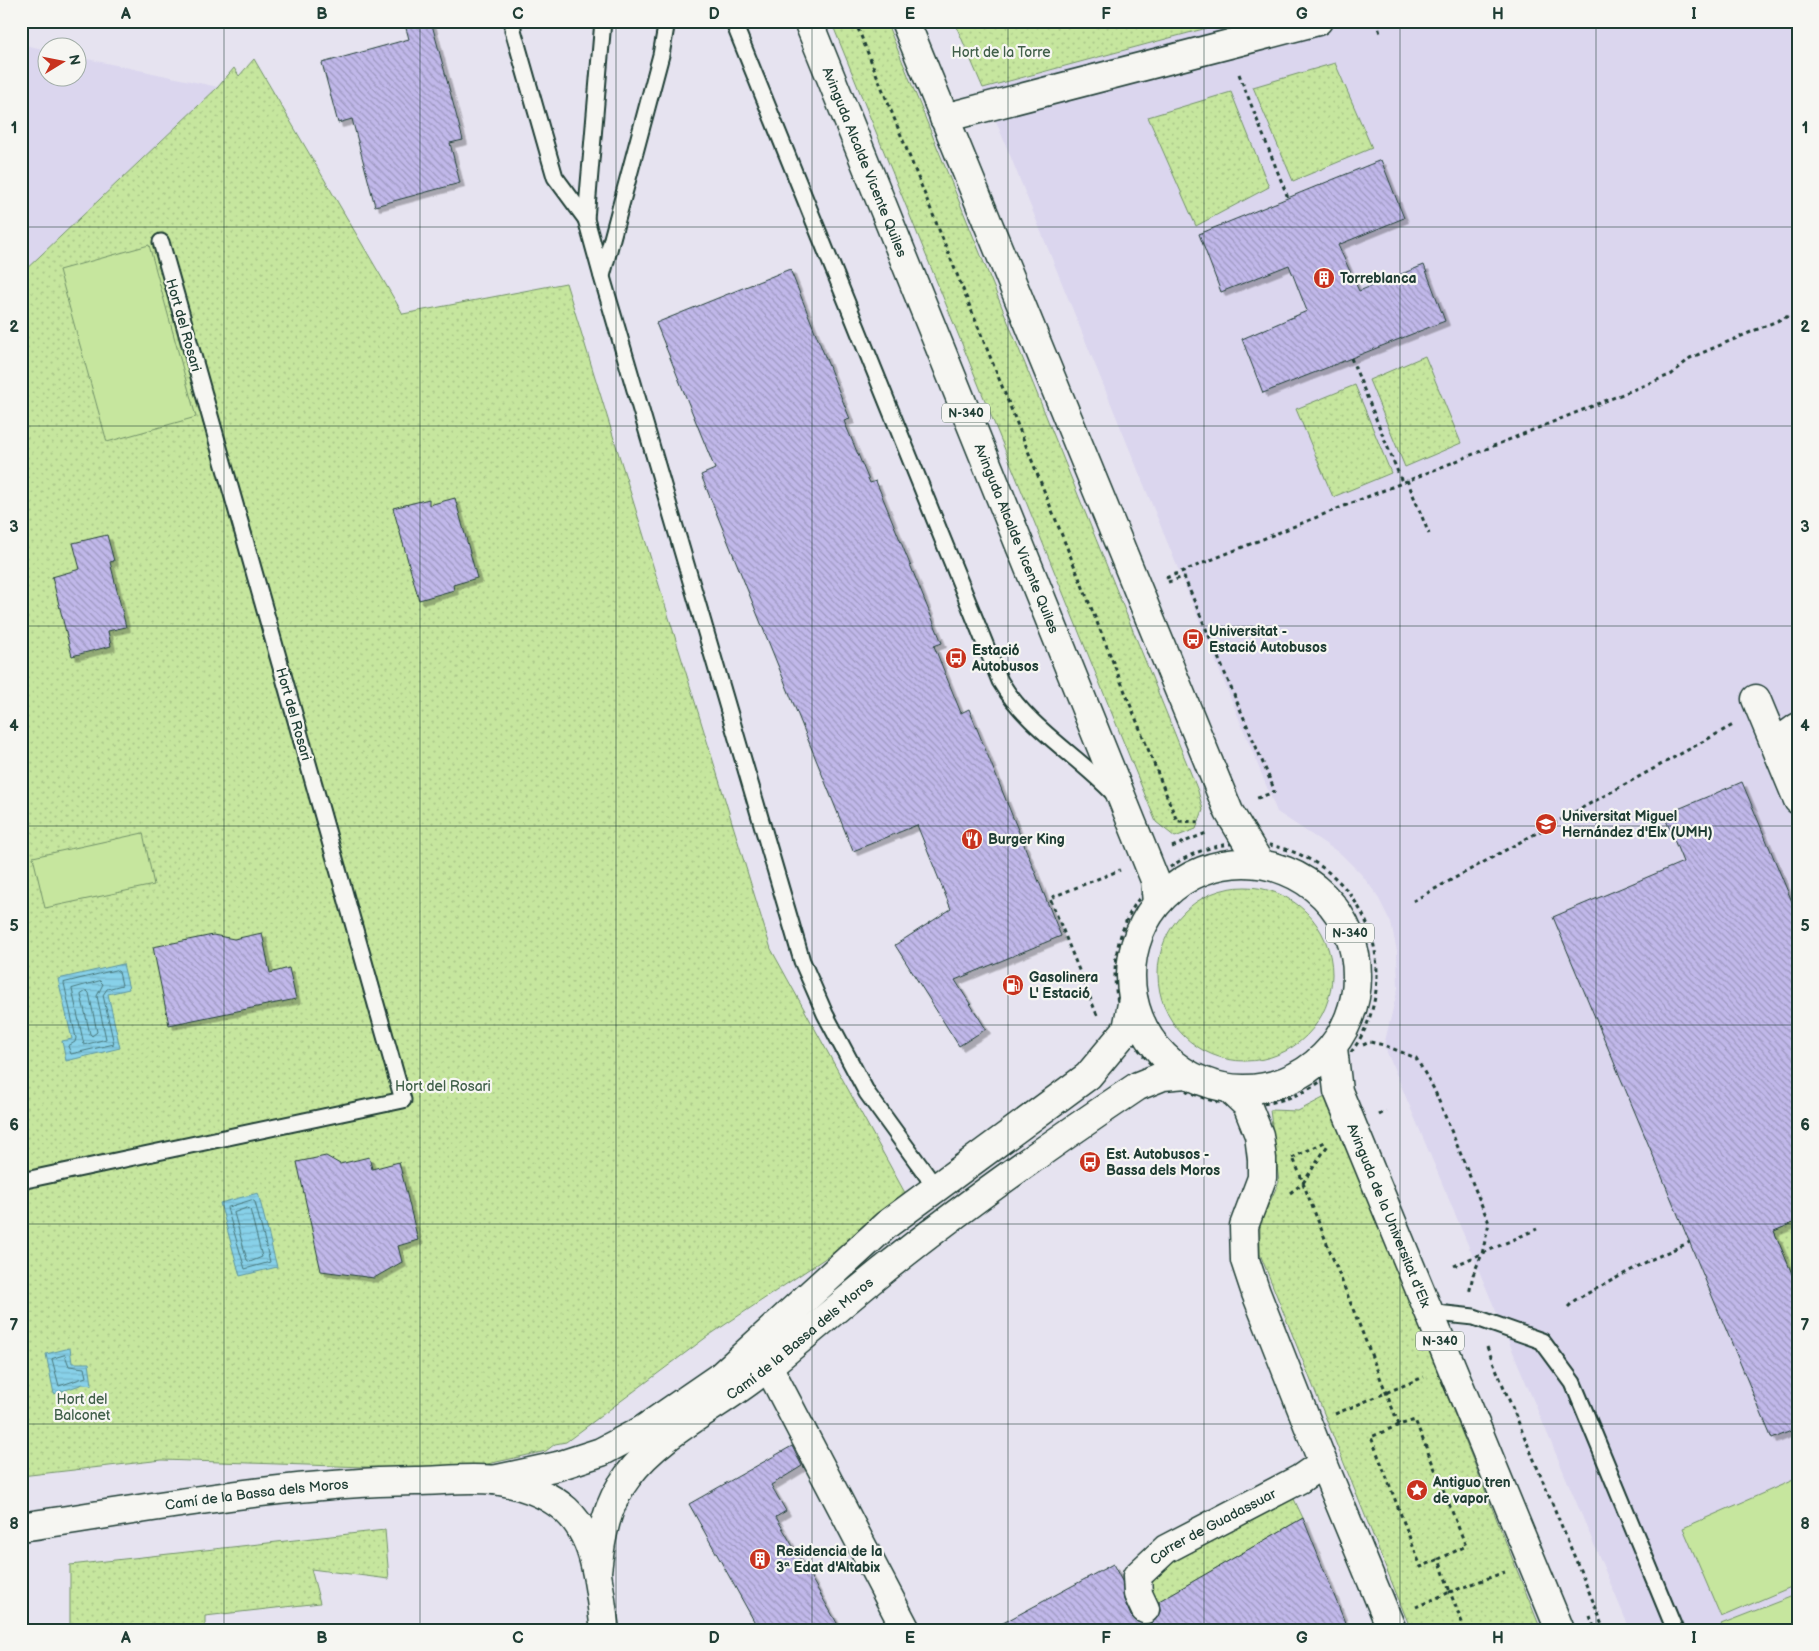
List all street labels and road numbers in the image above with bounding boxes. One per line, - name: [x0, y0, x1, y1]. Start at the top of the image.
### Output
- street label: Avinguda Alcalde Vicente Quiles: [818, 65, 910, 260]
- street label: Hort del Rosari: [162, 277, 205, 374]
- road number: N-340: [942, 403, 990, 422]
- street label: Avinguda Alcalde Vicente Quiles: [971, 441, 1063, 636]
- street label: Hort del Rosari: [272, 666, 315, 763]
- road number: N-340: [1326, 924, 1374, 942]
- street label: Avinguda de la Universitat d'Elx: [1343, 1121, 1435, 1311]
- street label: Camí de la Bassa dels Moros: [723, 1274, 877, 1404]
- road number: N-340: [1416, 1332, 1464, 1350]
- street label: Camí de la Bassa dels Moros: [164, 1476, 349, 1514]
- street label: Carrer de Guadassuar: [1147, 1485, 1280, 1569]

